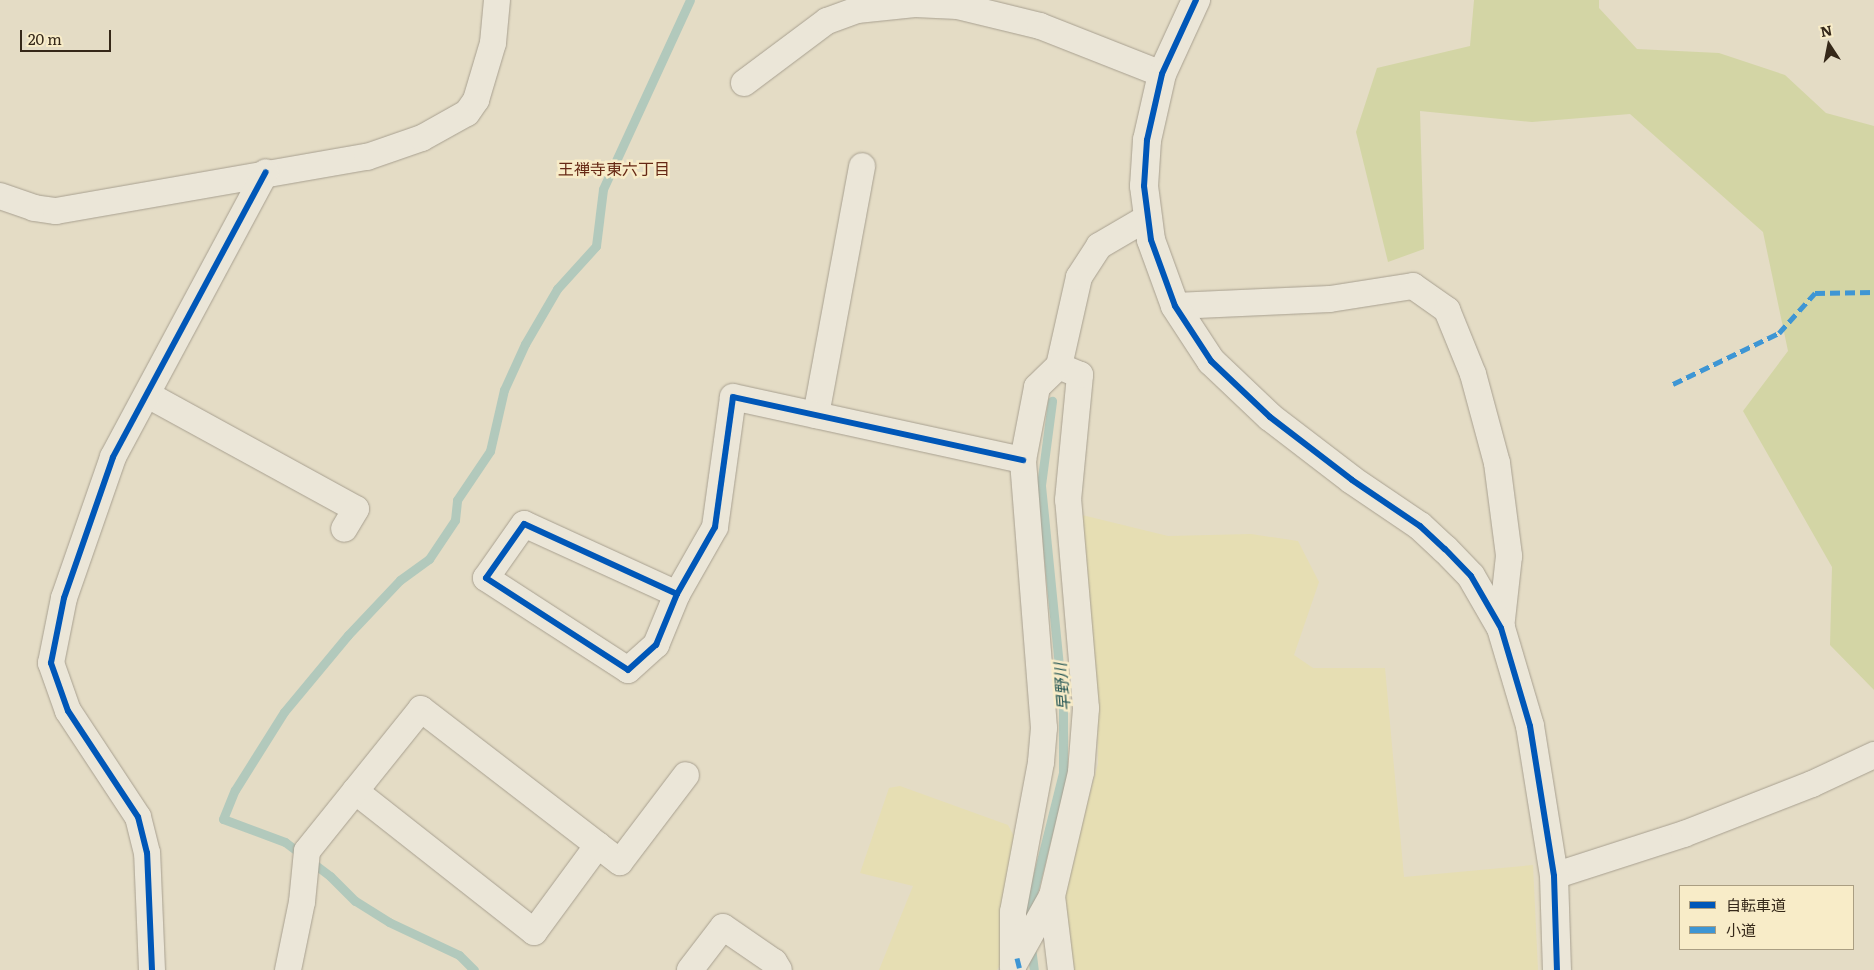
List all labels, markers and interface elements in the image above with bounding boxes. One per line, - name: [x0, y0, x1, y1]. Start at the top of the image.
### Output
- text: N: [1818, 19, 1834, 41]
- scale bar: [22, 20, 114, 52]
- north arrow: [1804, 20, 1854, 70]
- text: 20 m: [28, 27, 62, 50]
- district label: 王禅寺東六丁目: [558, 158, 670, 178]
- water label: 早野川: [1049, 662, 1073, 712]
- legend: [1679, 885, 1854, 950]
- text: 自転車道: [1726, 893, 1786, 916]
- text: 小道: [1726, 918, 1756, 941]

